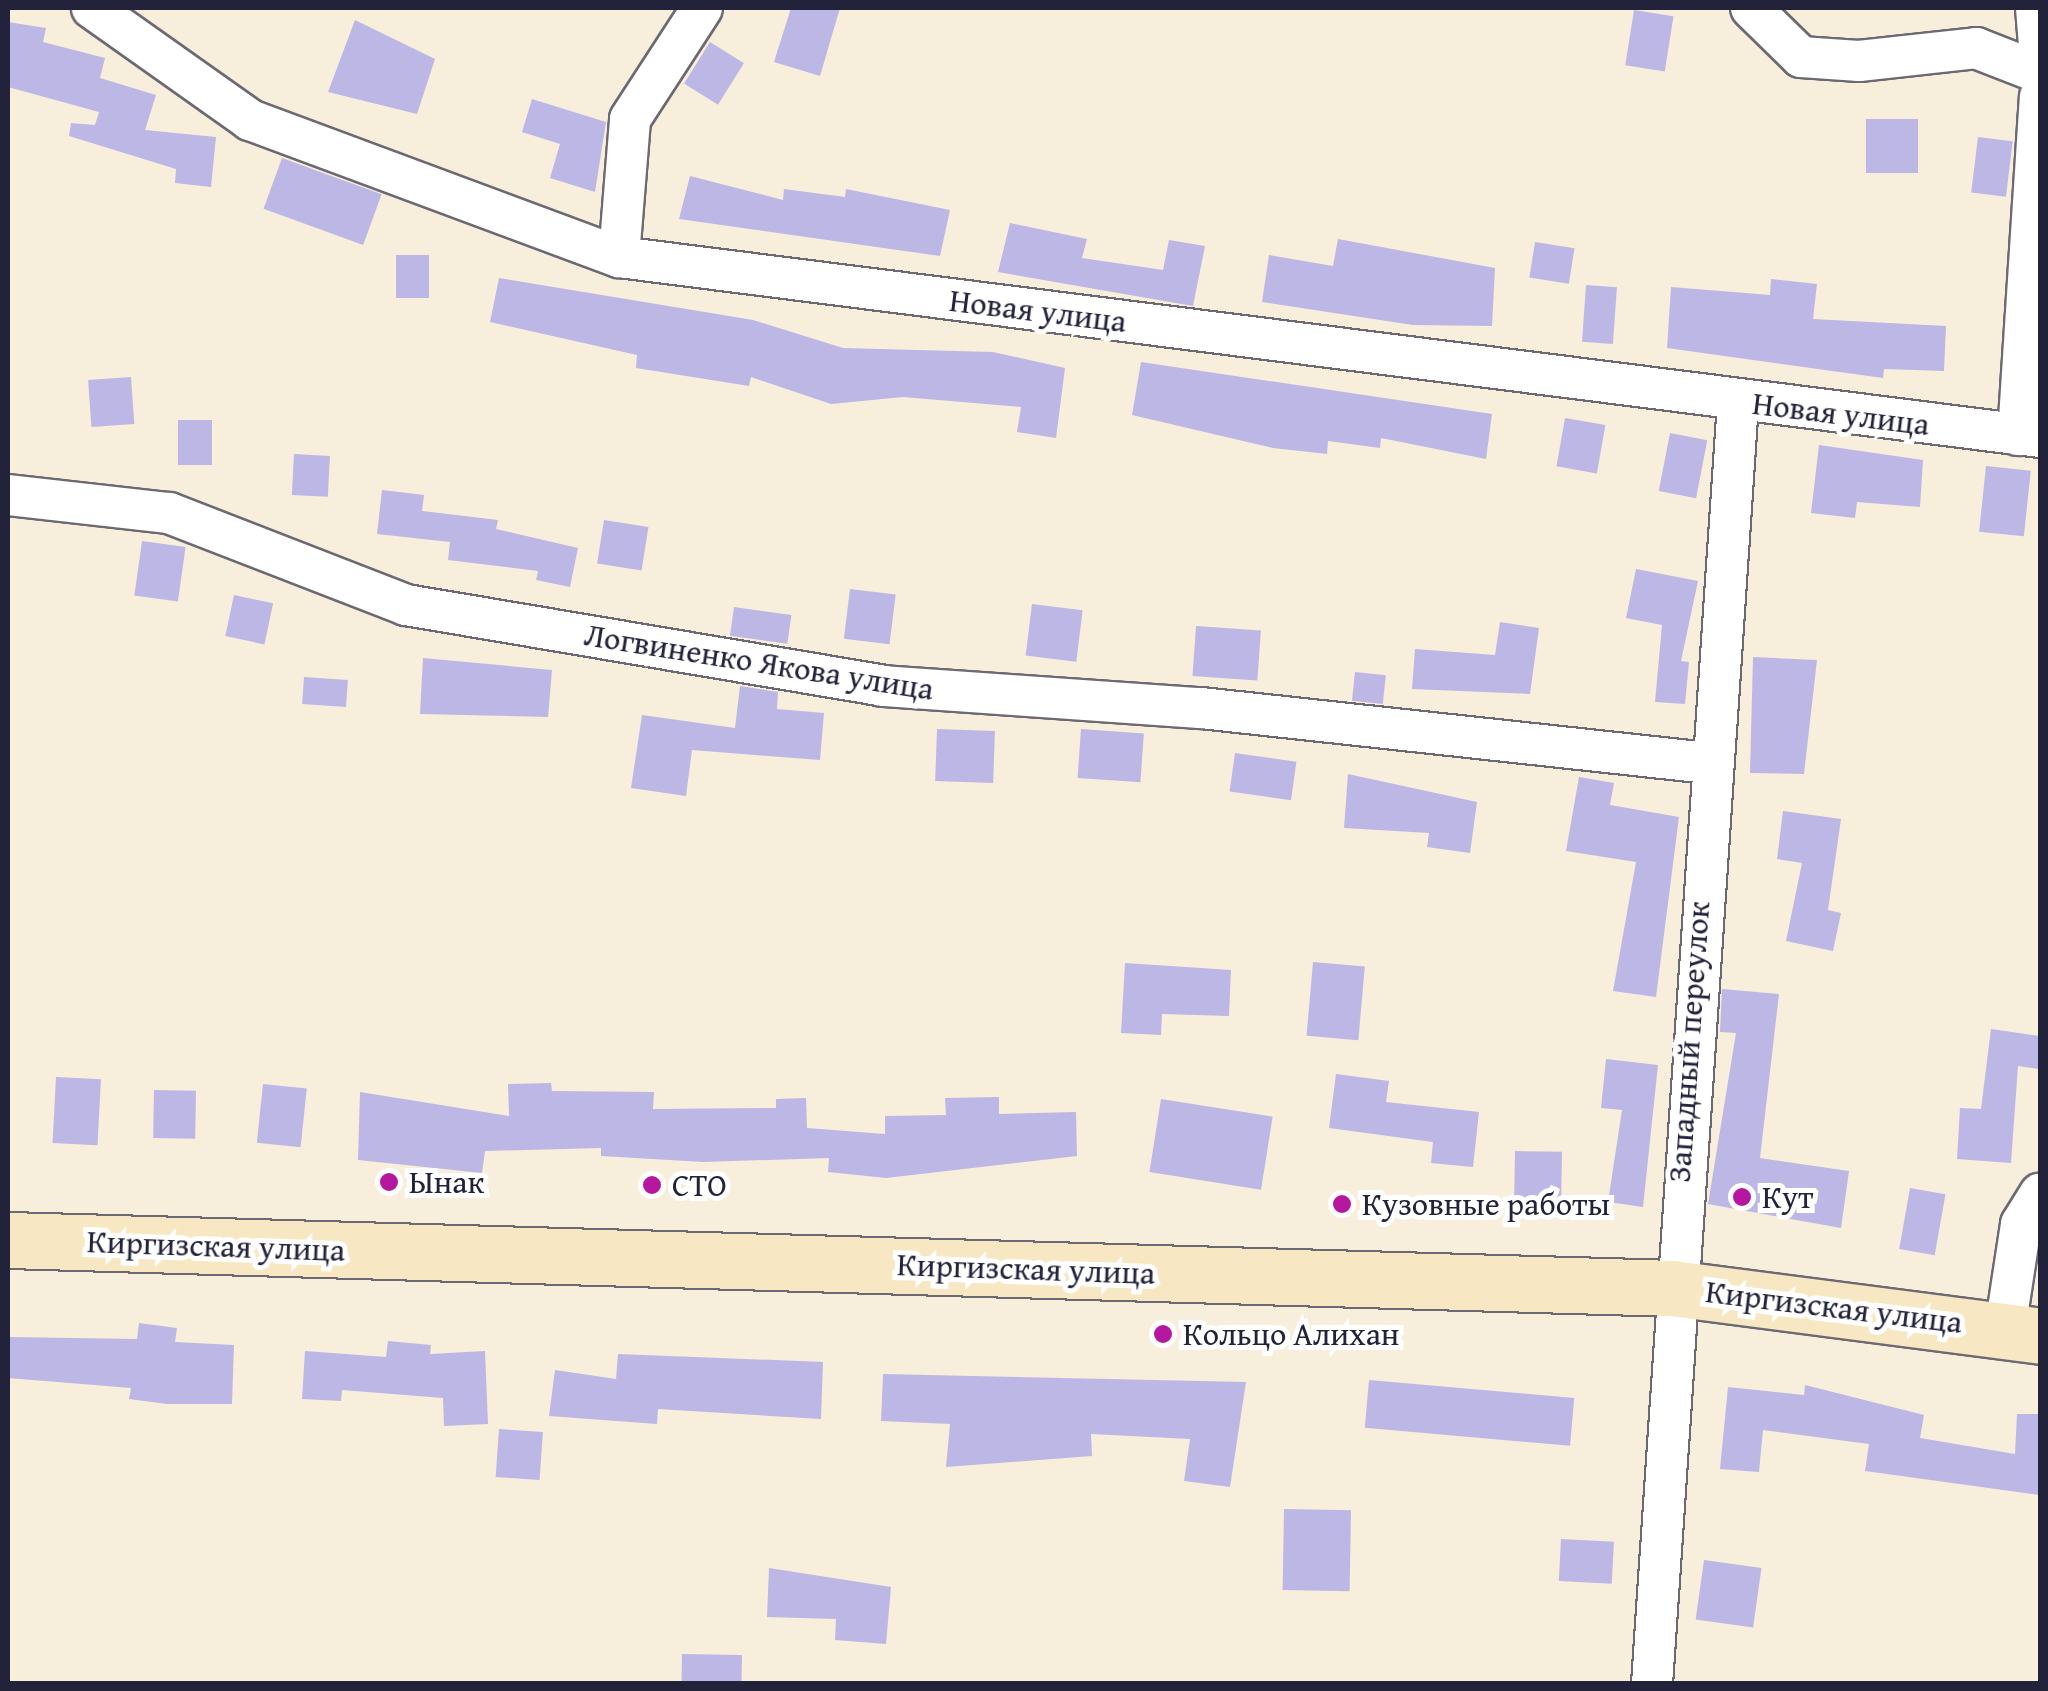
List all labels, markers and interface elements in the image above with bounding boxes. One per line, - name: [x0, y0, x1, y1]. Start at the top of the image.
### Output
- street label: Новая улица: [947, 281, 1129, 341]
- street label: Новая улица: [1750, 384, 1932, 444]
- street label: Логвиненко Якова улица: [582, 615, 936, 709]
- street label: Западный переулок: [1660, 900, 1718, 1184]
- place label: Ынак: [409, 1163, 484, 1201]
- place label: СТО: [672, 1166, 727, 1204]
- marker: Ынак: [378, 1171, 400, 1193]
- marker: СТО: [641, 1174, 663, 1196]
- place label: Кут: [1762, 1178, 1813, 1216]
- place label: Кузовные работы: [1362, 1185, 1610, 1223]
- marker: Кут: [1731, 1186, 1753, 1208]
- marker: Кузовные работы: [1331, 1193, 1353, 1215]
- street label: Киргизская улица: [86, 1222, 346, 1270]
- street label: Киргизская улица: [896, 1245, 1156, 1293]
- street label: Киргизская улица: [1704, 1272, 1964, 1342]
- place label: Кольцо Алихан: [1183, 1315, 1399, 1353]
- marker: Кольцо Алихан: [1152, 1323, 1174, 1345]

